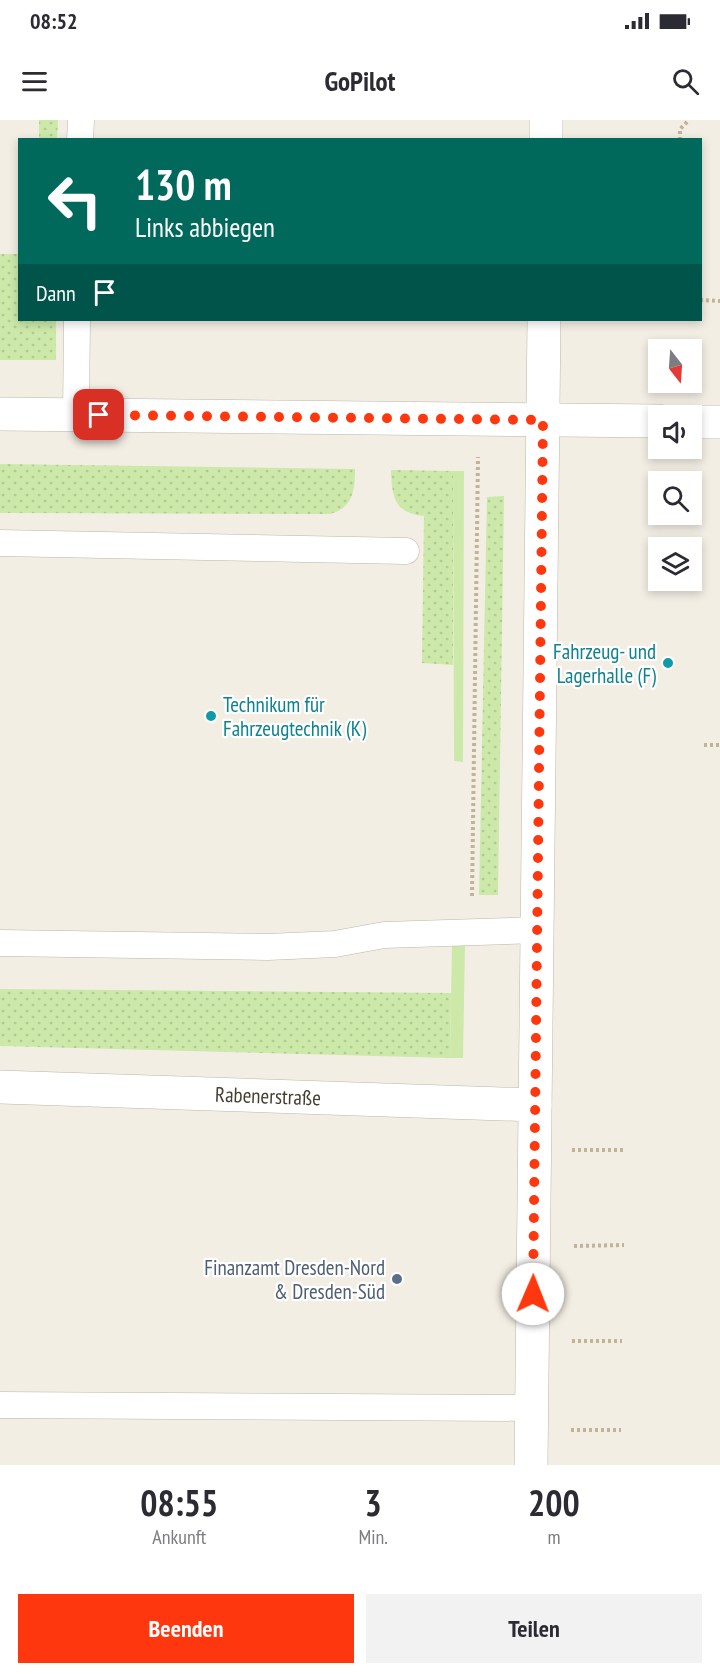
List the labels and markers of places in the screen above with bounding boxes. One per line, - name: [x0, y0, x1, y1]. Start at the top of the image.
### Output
- pin: [73, 389, 124, 440]
- place label: Fahrzeug- und Lagerhalle (F): [553, 638, 656, 689]
- marker: Fahrzeug- und Lagerhalle (F): [661, 656, 675, 670]
- place label: Technikum für Fahrzeugtechnik (K): [223, 691, 366, 742]
- marker: Technikum für Fahrzeugtechnik (K): [204, 709, 218, 723]
- place label: Finanzamt Dresden-Nord & Dresden-Süd: [204, 1254, 385, 1305]
- marker: Finanzamt Dresden-Nord & Dresden-Süd: [390, 1272, 404, 1286]

